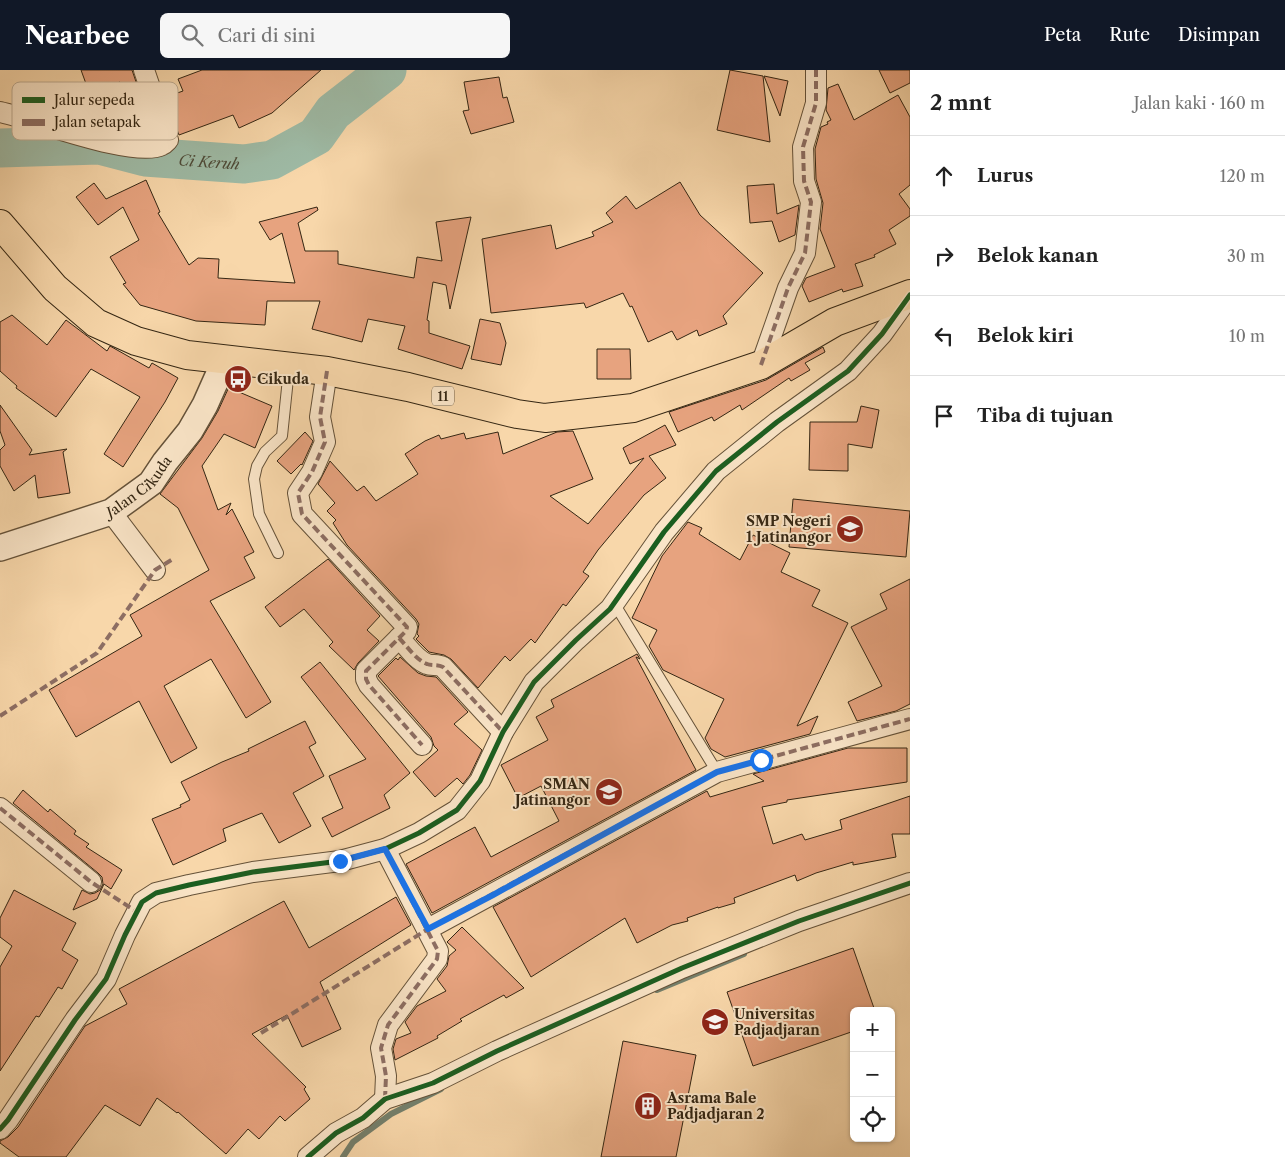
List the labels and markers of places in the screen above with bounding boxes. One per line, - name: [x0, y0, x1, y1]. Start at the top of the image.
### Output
- bus stop icon: Cikuda: [223, 364, 253, 394]
- place label: Cikuda: [257, 370, 310, 388]
- place label: SMP Negeri 1 Jatinangor: [746, 512, 831, 546]
- school or university icon: SMP Negeri 1 Jatinangor: [835, 514, 865, 544]
- place label: SMAN Jatinangor: [512, 775, 590, 809]
- school or university icon: SMAN Jatinangor: [594, 777, 624, 807]
- place label: Universitas Padjadjaran: [734, 1005, 820, 1039]
- school or university icon: Universitas Padjadjaran: [700, 1007, 730, 1037]
- place label: Asrama Bale Padjadjaran 2: [666, 1089, 765, 1123]
- building icon: Asrama Bale Padjadjaran 2: [633, 1091, 663, 1121]

